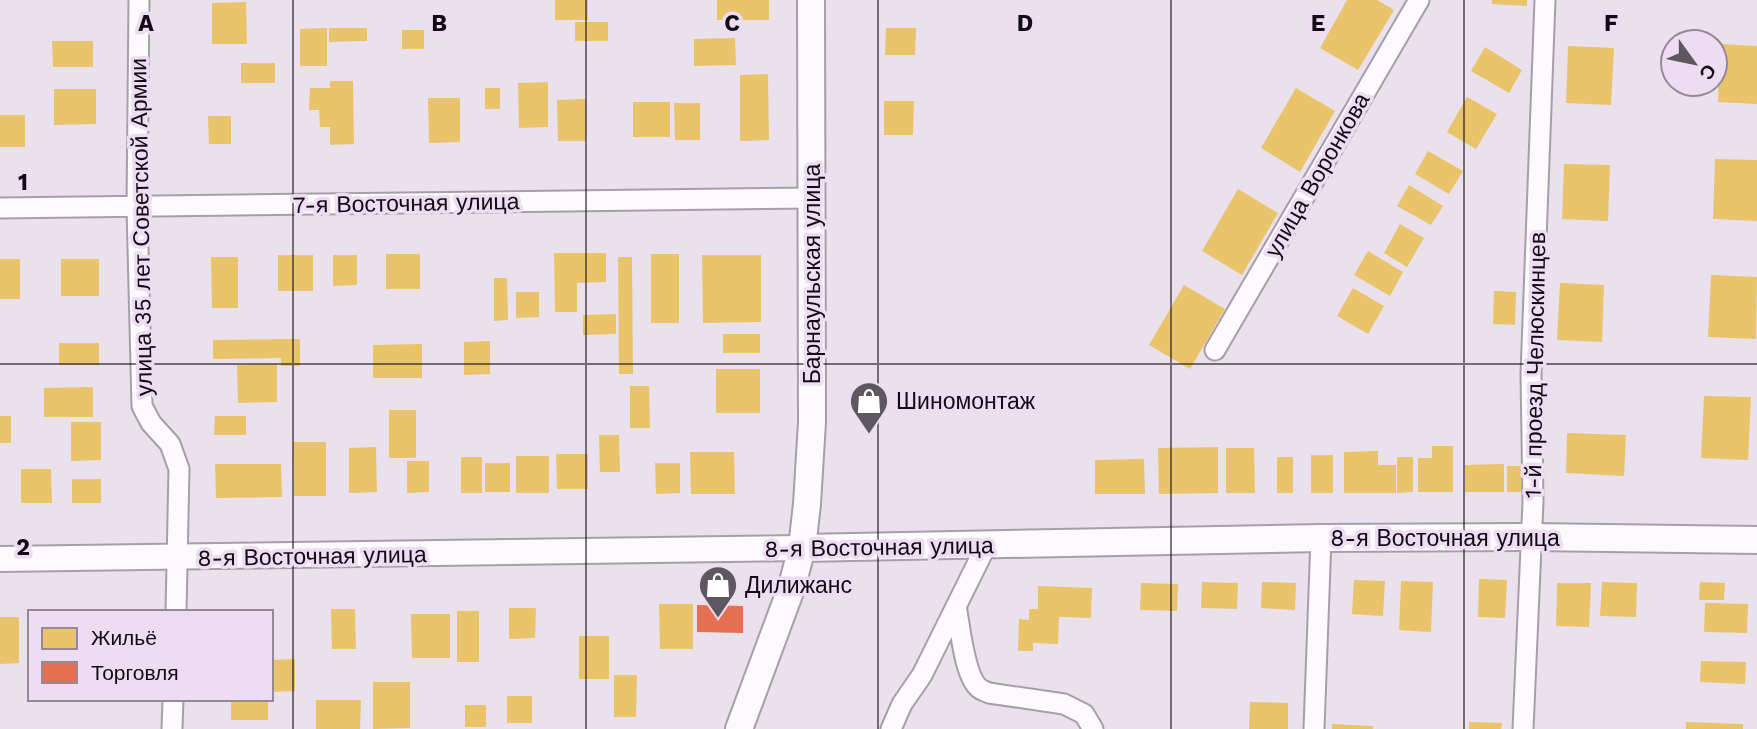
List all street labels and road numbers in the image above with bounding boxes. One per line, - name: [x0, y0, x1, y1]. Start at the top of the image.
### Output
- street label: улица 35 лет Советской Армии: [125, 58, 158, 396]
- street label: улица Воронкова: [1259, 88, 1376, 262]
- street label: Барнаульская улица: [799, 163, 826, 384]
- street label: 7-я Восточная улица: [292, 188, 520, 219]
- street label: 1-й проезд Челюскинцев: [1520, 232, 1551, 498]
- street label: 8-я Восточная улица: [1330, 525, 1560, 552]
- street label: 8-я Восточная улица: [764, 532, 994, 563]
- street label: 8-я Восточная улица: [197, 541, 427, 572]

